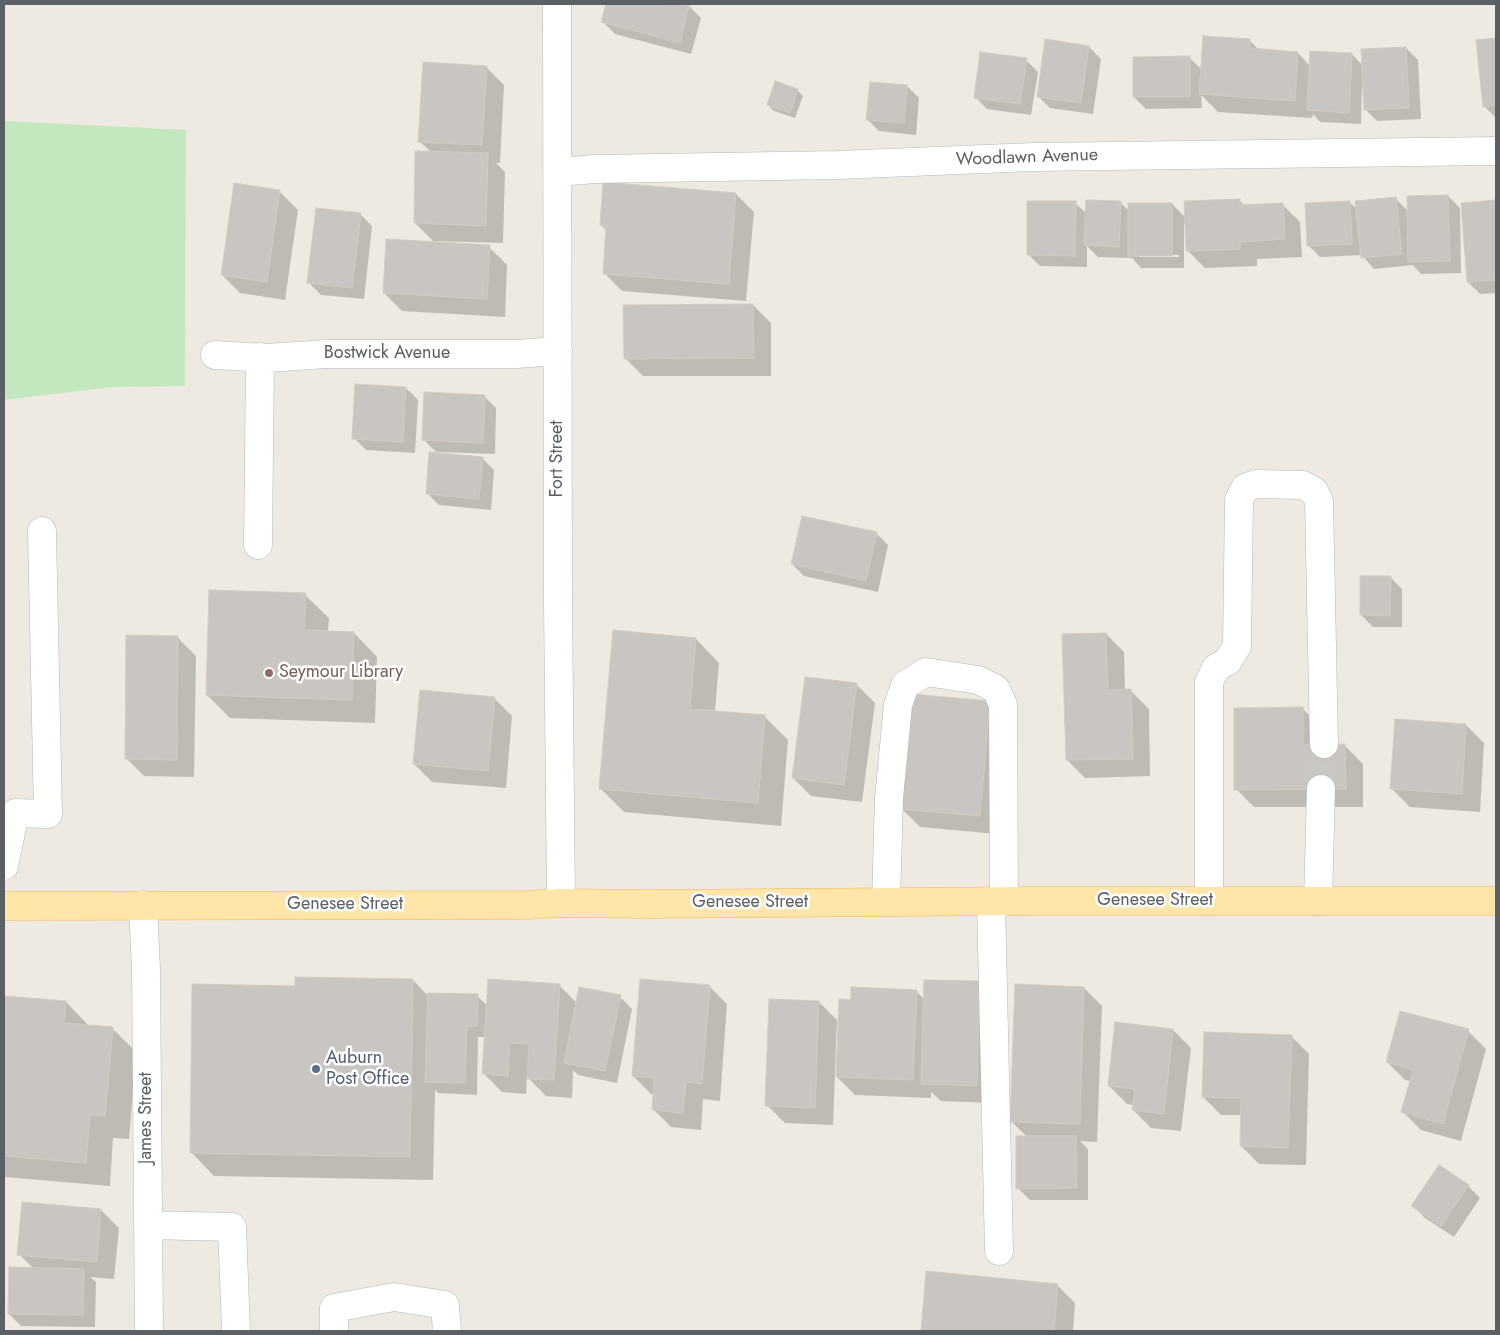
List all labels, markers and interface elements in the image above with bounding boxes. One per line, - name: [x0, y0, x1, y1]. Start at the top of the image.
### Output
- street label: Woodlawn Avenue: [956, 145, 1098, 171]
- street label: Bostwick Avenue: [324, 343, 450, 365]
- street label: Fort Street: [547, 420, 569, 498]
- place label: Seymour Library: [279, 662, 403, 684]
- marker: Seymour Library: [263, 667, 275, 679]
- street label: Genesee Street: [1097, 890, 1213, 912]
- street label: Genesee Street: [692, 892, 808, 914]
- street label: Genesee Street: [287, 894, 403, 916]
- place label: Auburn Post Office: [326, 1048, 409, 1090]
- marker: Auburn Post Office: [310, 1063, 322, 1075]
- street label: James Street: [136, 1072, 158, 1164]

